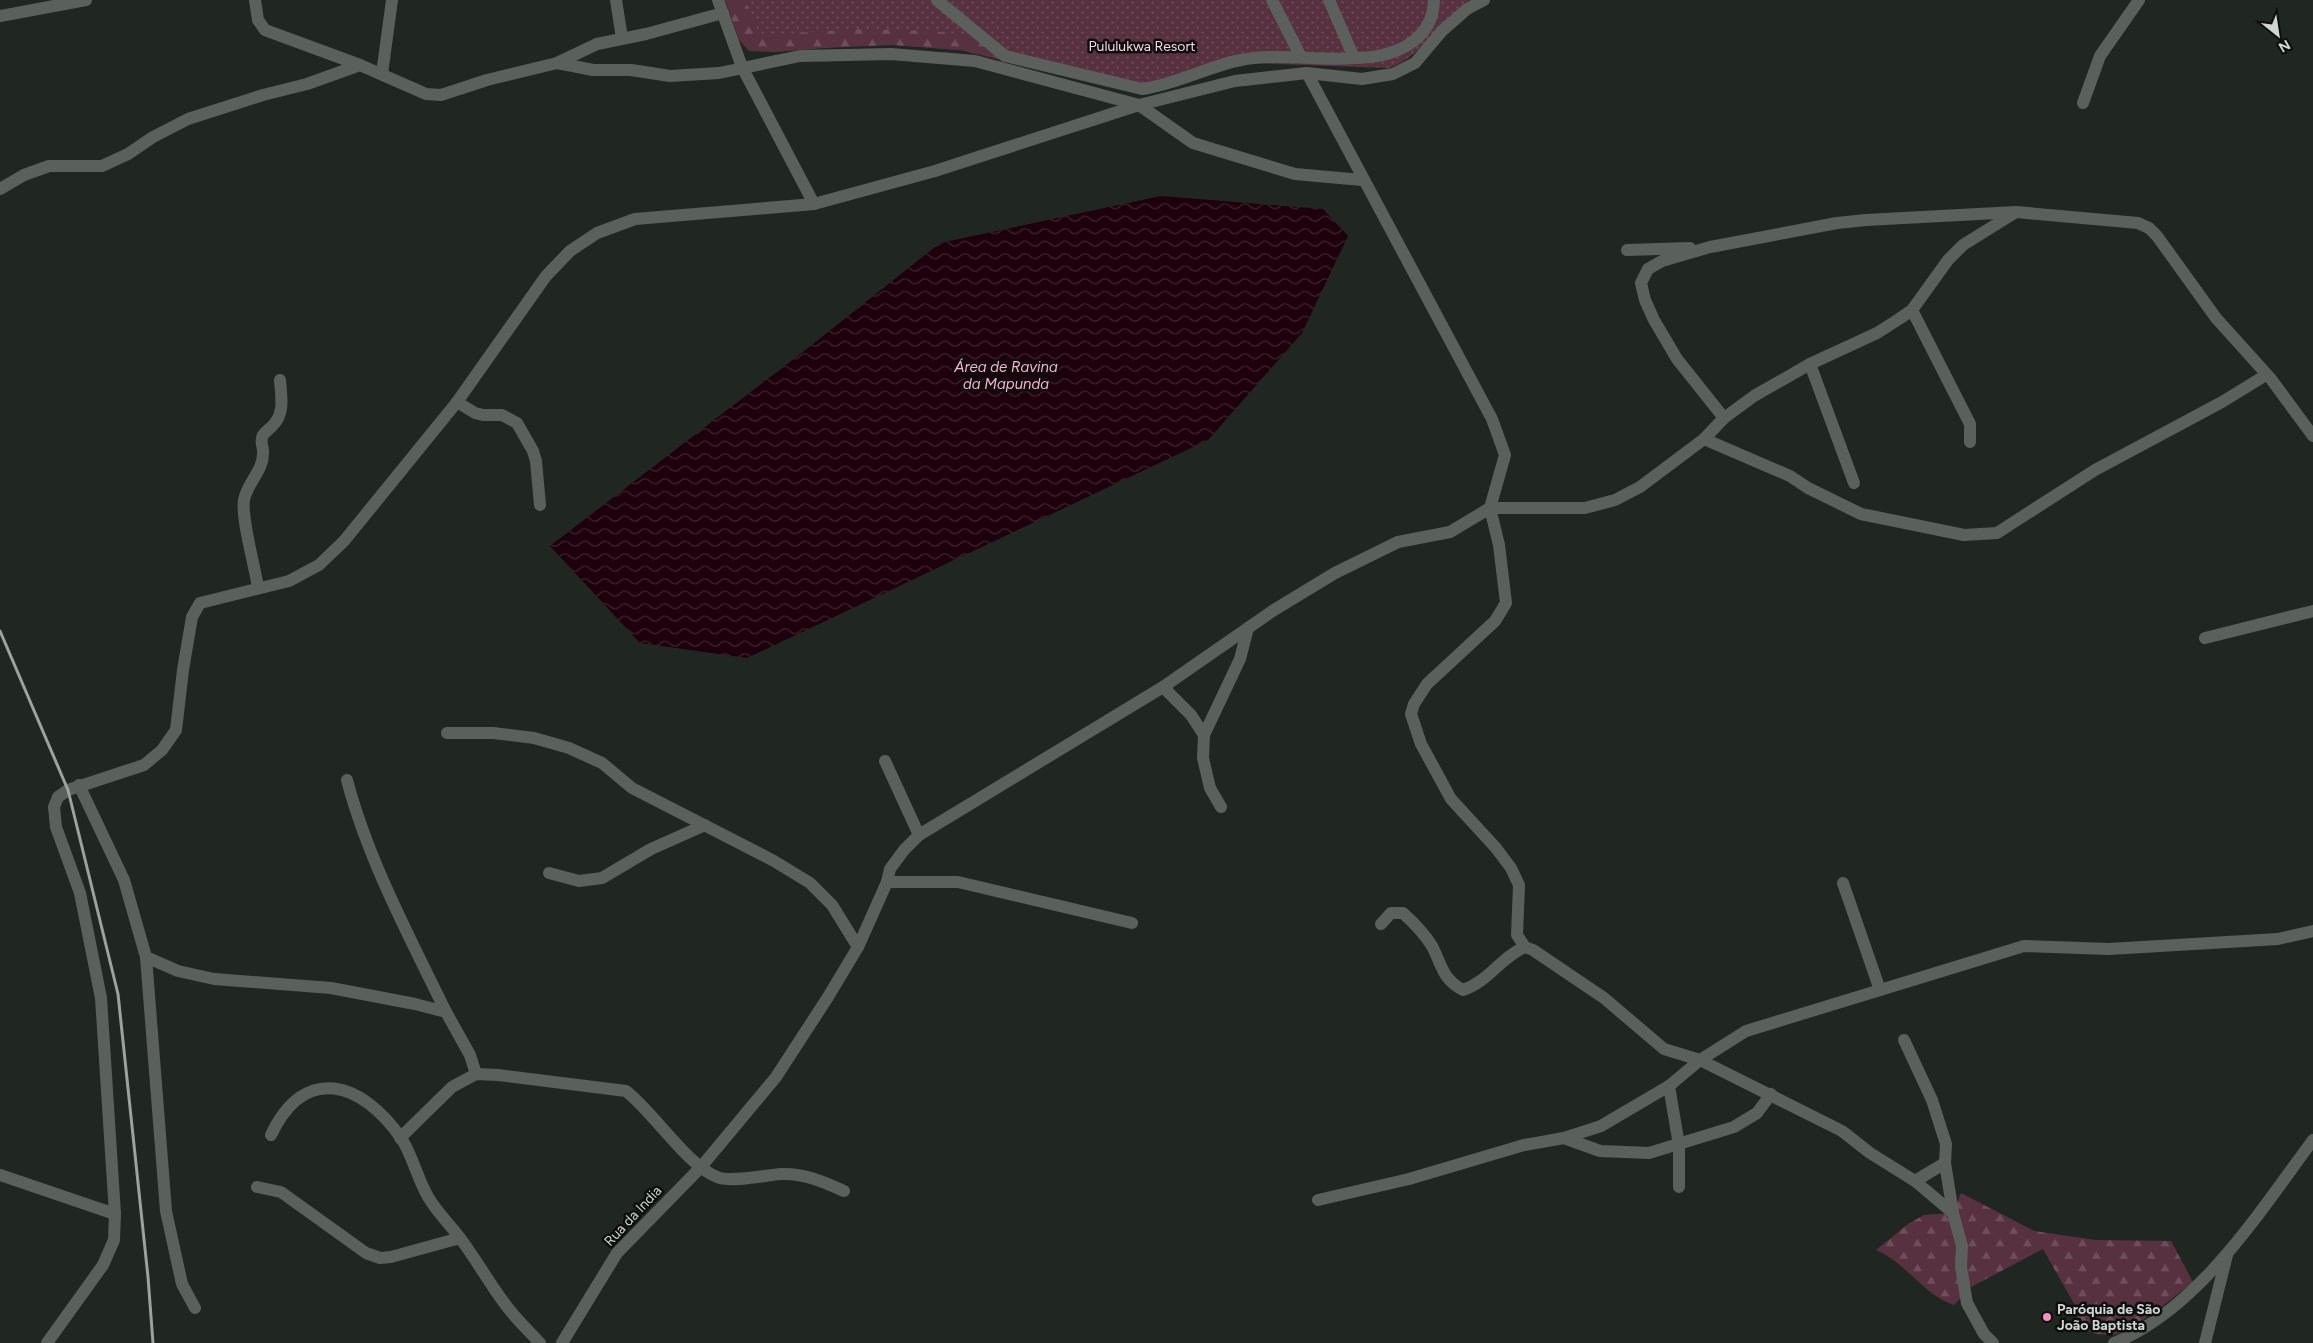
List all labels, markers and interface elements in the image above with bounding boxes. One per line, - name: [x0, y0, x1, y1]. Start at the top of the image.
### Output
- north arrow: [2253, 10, 2303, 60]
- text: N: [2275, 36, 2293, 56]
- park label: Pululukwa Resort: [1089, 38, 1195, 55]
- water label: Área de Ravina da Mapunda: [953, 358, 1058, 393]
- street label: Rua da India: [601, 1182, 665, 1250]
- place label: Paróquia de São João Baptista: [2057, 1301, 2160, 1334]
- marker: Paróquia de São João Baptista: [2041, 1311, 2053, 1323]

